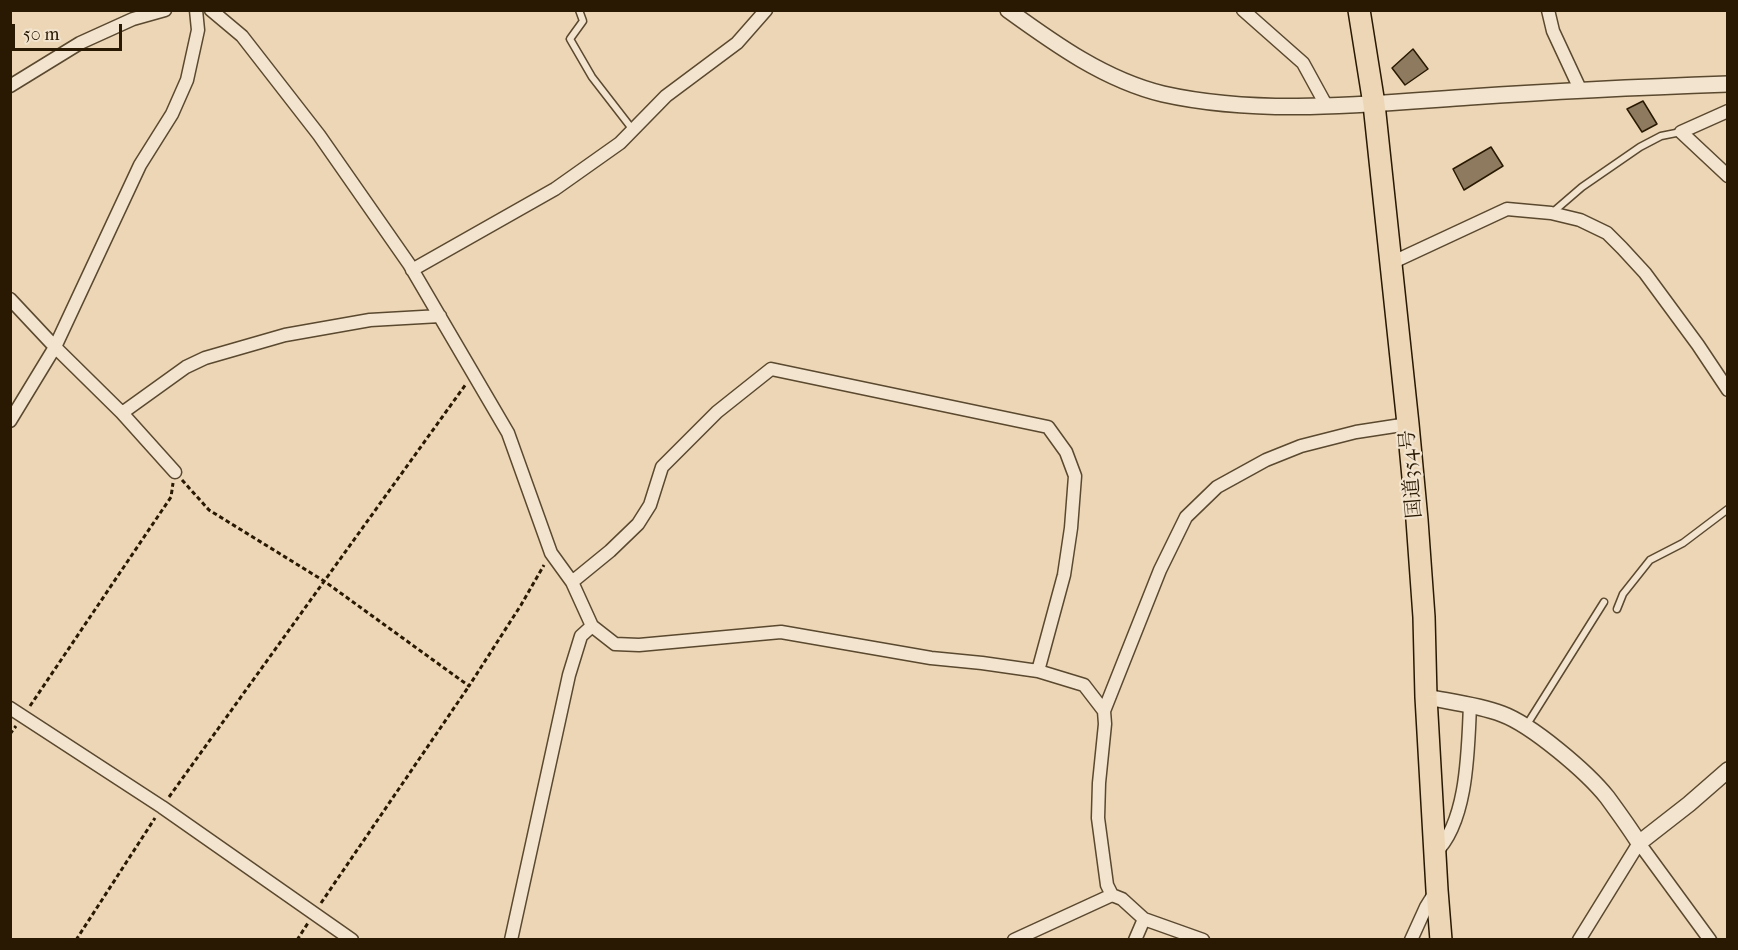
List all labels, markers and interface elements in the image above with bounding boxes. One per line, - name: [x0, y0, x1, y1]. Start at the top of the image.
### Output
- scale bar: [15, 12, 124, 50]
- text: 50 m: [23, 24, 59, 45]
- street label: 国道354号: [1396, 429, 1428, 519]

